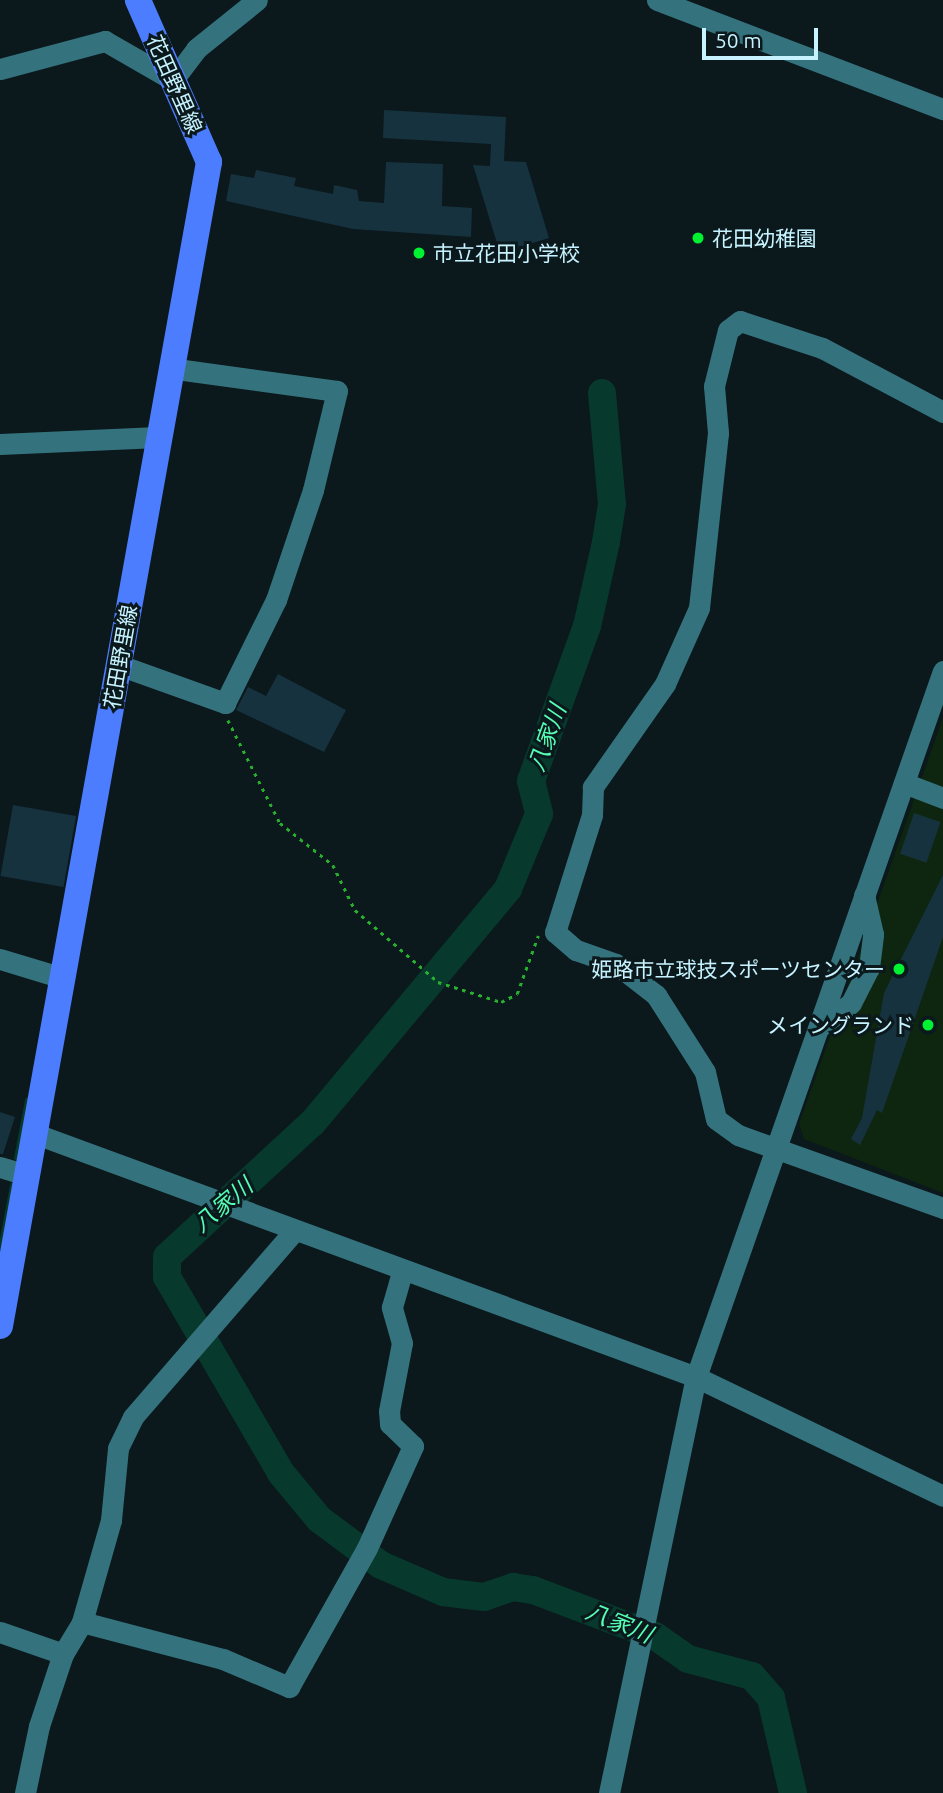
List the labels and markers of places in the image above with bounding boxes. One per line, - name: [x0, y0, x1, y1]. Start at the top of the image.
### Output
- place label: 花田幼稚園: [712, 225, 817, 251]
- marker: 花田幼稚園: [690, 230, 706, 246]
- place label: 市立花田小学校: [433, 240, 580, 266]
- marker: 市立花田小学校: [411, 245, 427, 261]
- place label: 姫路市立球技スポーツセンター: [591, 956, 885, 982]
- marker: 姫路市立球技スポーツセンター: [891, 961, 907, 977]
- place label: メイングランド: [767, 1012, 914, 1038]
- marker: メイングランド: [920, 1017, 936, 1033]

